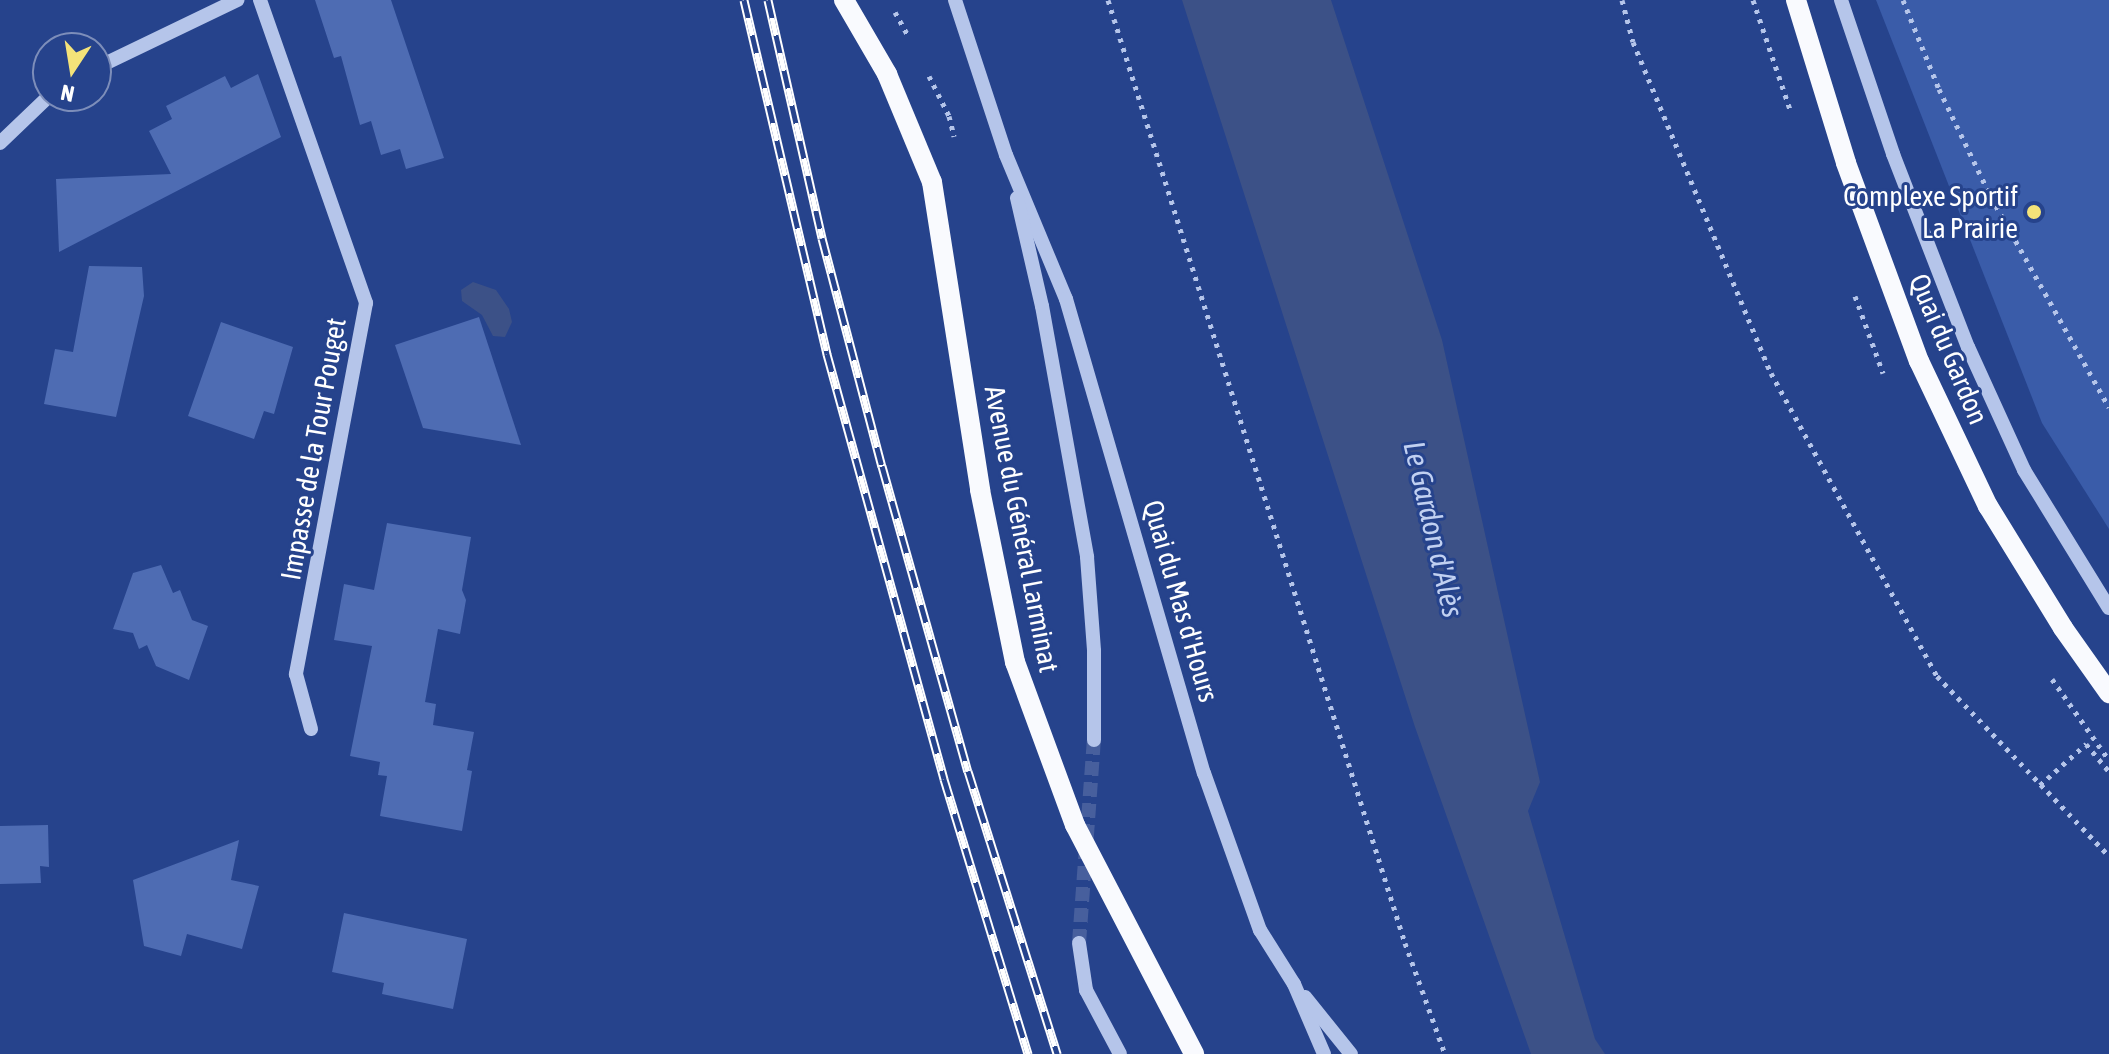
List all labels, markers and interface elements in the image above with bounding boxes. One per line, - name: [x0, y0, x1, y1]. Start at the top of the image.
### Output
- north arrow: [32, 32, 112, 112]
- text: N: [58, 79, 76, 108]
- place label: Complexe Sportif La Prairie: [1843, 179, 2018, 245]
- marker: Complexe Sportif La Prairie: [2025, 203, 2043, 221]
- street label: Quai du Gardon: [1902, 269, 1996, 429]
- street label: Impasse de la Tour Pouget: [273, 315, 353, 583]
- street label: Avenue du Général Larminat: [978, 383, 1066, 675]
- water label: Le Gardon d'Alès: [1396, 437, 1472, 621]
- street label: Quai du Mas d'Hours: [1136, 496, 1226, 706]

